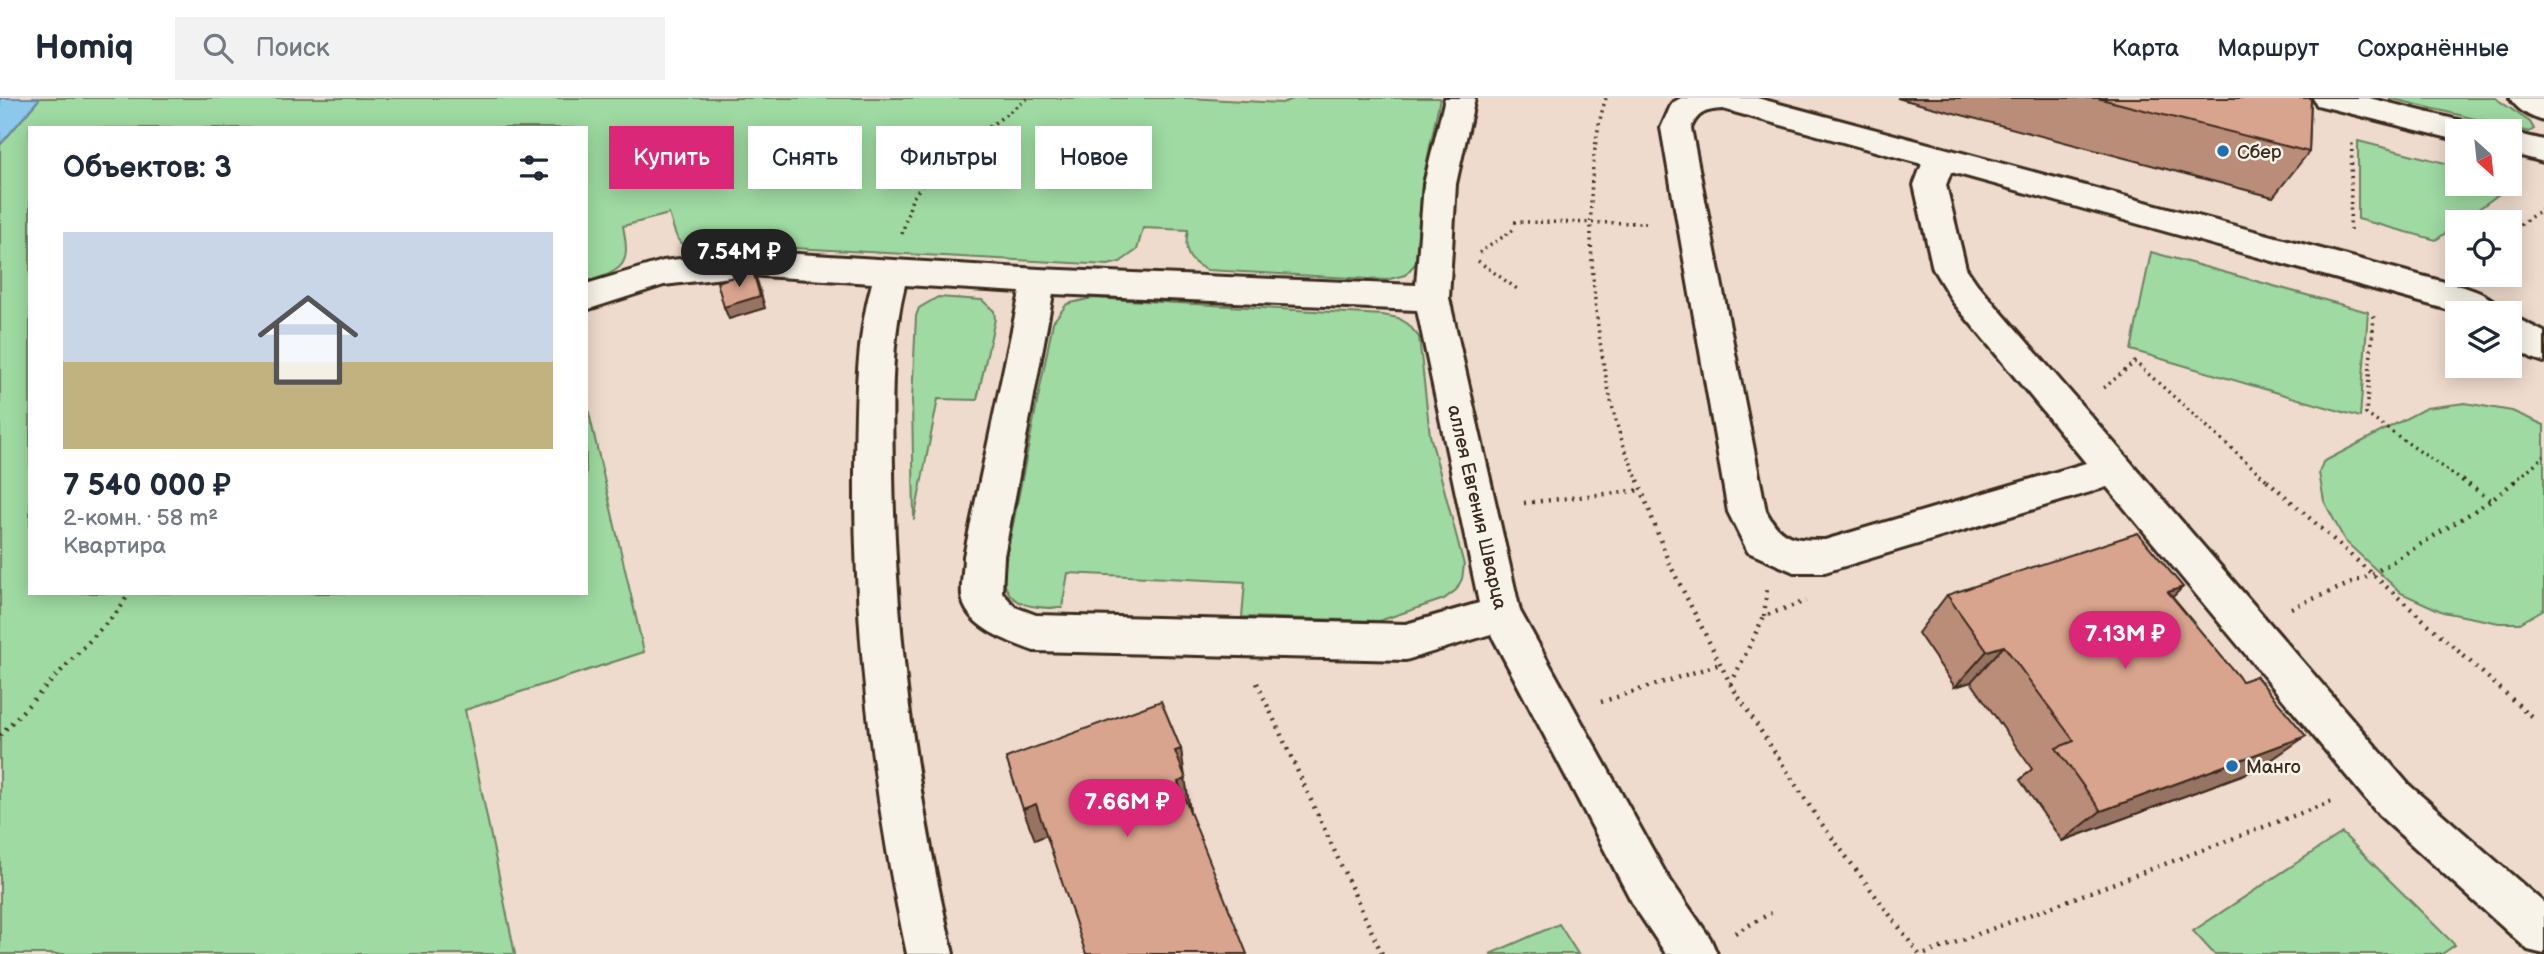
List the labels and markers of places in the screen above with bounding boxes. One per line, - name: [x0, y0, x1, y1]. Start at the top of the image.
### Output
- place label: Сбер: [2237, 141, 2282, 164]
- marker: Сбер: [2215, 143, 2231, 159]
- pin: 7.54M ₽: [674, 230, 804, 289]
- pin: 7.13M ₽: [2060, 612, 2190, 671]
- place label: Манго: [2246, 756, 2301, 779]
- marker: Манго: [2224, 758, 2240, 774]
- pin: 7.66M ₽: [1062, 780, 1192, 839]

